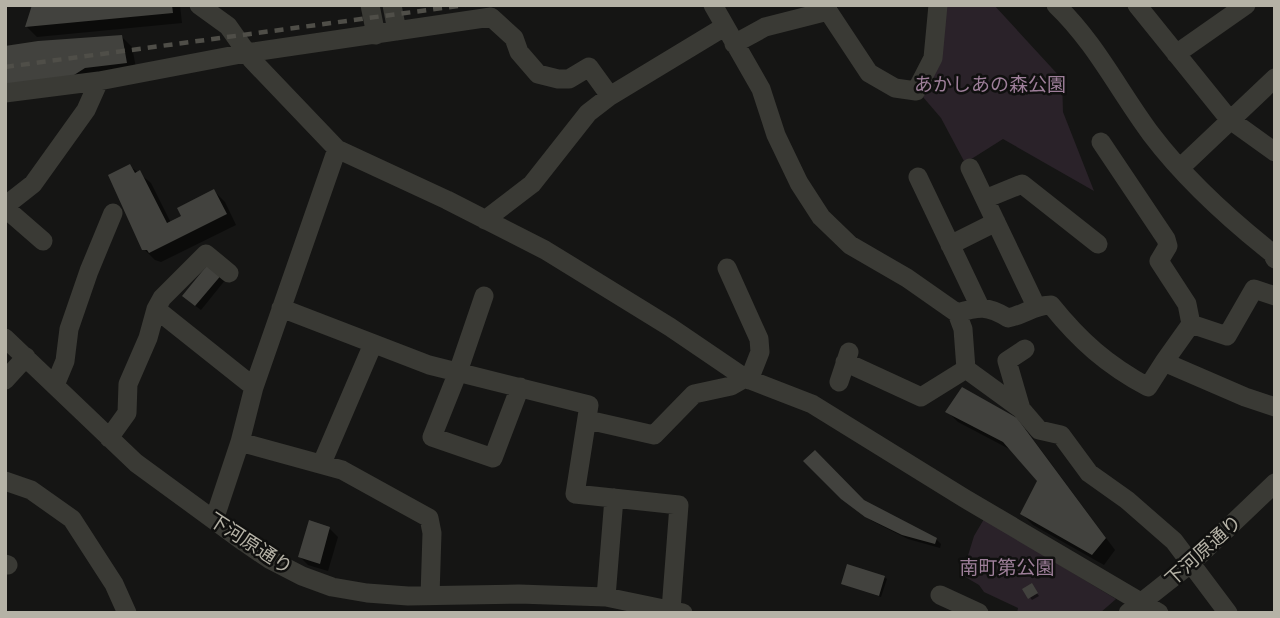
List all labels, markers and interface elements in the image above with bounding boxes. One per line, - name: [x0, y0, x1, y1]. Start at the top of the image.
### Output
- park label: あかしあの森公園: [914, 71, 1066, 97]
- street label: 下河原通り: [204, 506, 298, 580]
- street label: 下河原通り: [1159, 509, 1247, 591]
- park label: 南町第公園: [959, 554, 1055, 580]

